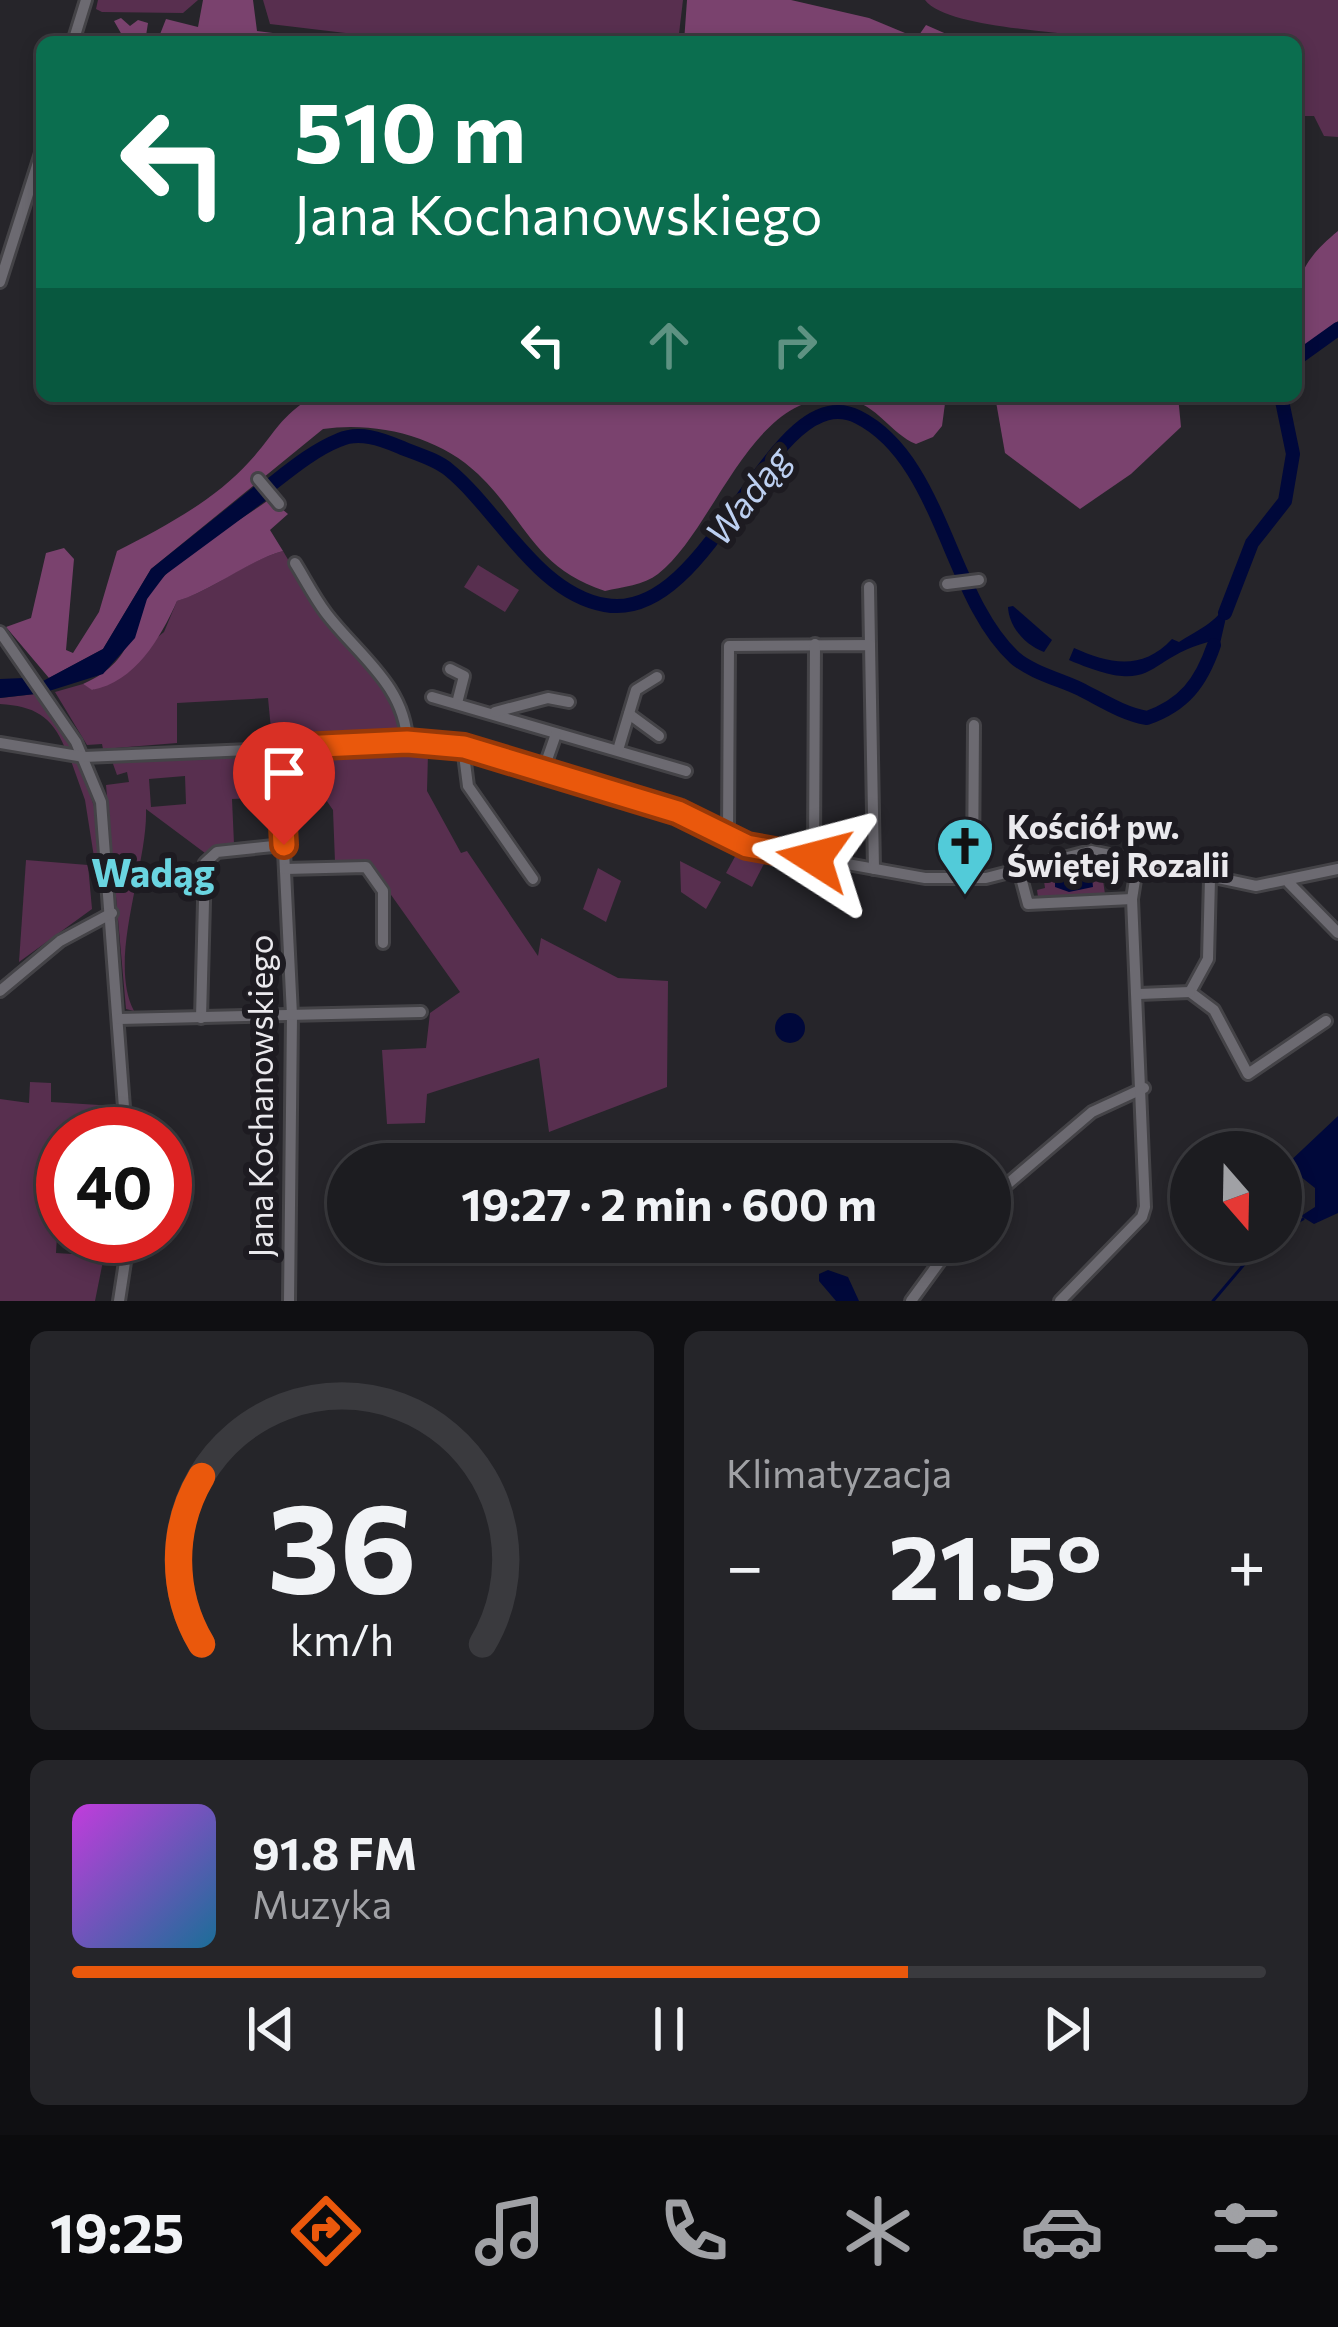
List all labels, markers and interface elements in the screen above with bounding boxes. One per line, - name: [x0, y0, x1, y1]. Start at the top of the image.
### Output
- text: 510 m: [294, 78, 526, 180]
- icon: left: [96, 84, 252, 240]
- text: Jana Kochanowskiego: [294, 180, 822, 246]
- icon: left: [510, 312, 576, 378]
- icon: ahead: [636, 312, 702, 378]
- icon: right: [762, 312, 828, 378]
- water label: Wadąg: [694, 436, 799, 553]
- pin: [233, 722, 335, 845]
- icon: arrive: [251, 740, 317, 806]
- position arrow: [751, 795, 877, 921]
- place label: Kościół pw. Świętej Rozalii: [1007, 805, 1229, 884]
- church icon: Kościół pw. Świętej Rozalii: [934, 815, 996, 897]
- district label: Wadąg: [91, 847, 215, 896]
- street label: Jana Kochanowskiego: [239, 935, 280, 1257]
- speed limit sign: 40: [36, 1107, 192, 1263]
- north arrow: [1170, 1131, 1302, 1263]
- map controls: [1170, 1131, 1302, 1263]
- text: 19:27 · 2 min · 600 m: [461, 1175, 877, 1230]
- text: Klimatyzacja: [726, 1448, 952, 1496]
- text: 36: [267, 1466, 417, 1619]
- text: 21.5°: [888, 1508, 1102, 1619]
- text: −: [726, 1523, 764, 1604]
- text: +: [1227, 1523, 1266, 1604]
- text: km/h: [290, 1611, 394, 1664]
- text: 91.8 FM: [252, 1824, 417, 1879]
- text: Muzyka: [252, 1879, 392, 1927]
- icon: previous: [238, 1996, 304, 2062]
- icon: pause: [636, 1996, 702, 2062]
- icon: next: [1034, 1996, 1100, 2062]
- icon: directions: [284, 2189, 368, 2273]
- icon: music: [468, 2189, 552, 2273]
- icon: phone: [652, 2189, 736, 2273]
- icon: climate: [836, 2189, 920, 2273]
- icon: car: [1020, 2189, 1104, 2273]
- icon: filters: [1204, 2189, 1288, 2273]
- text: 19:25: [50, 2198, 184, 2264]

